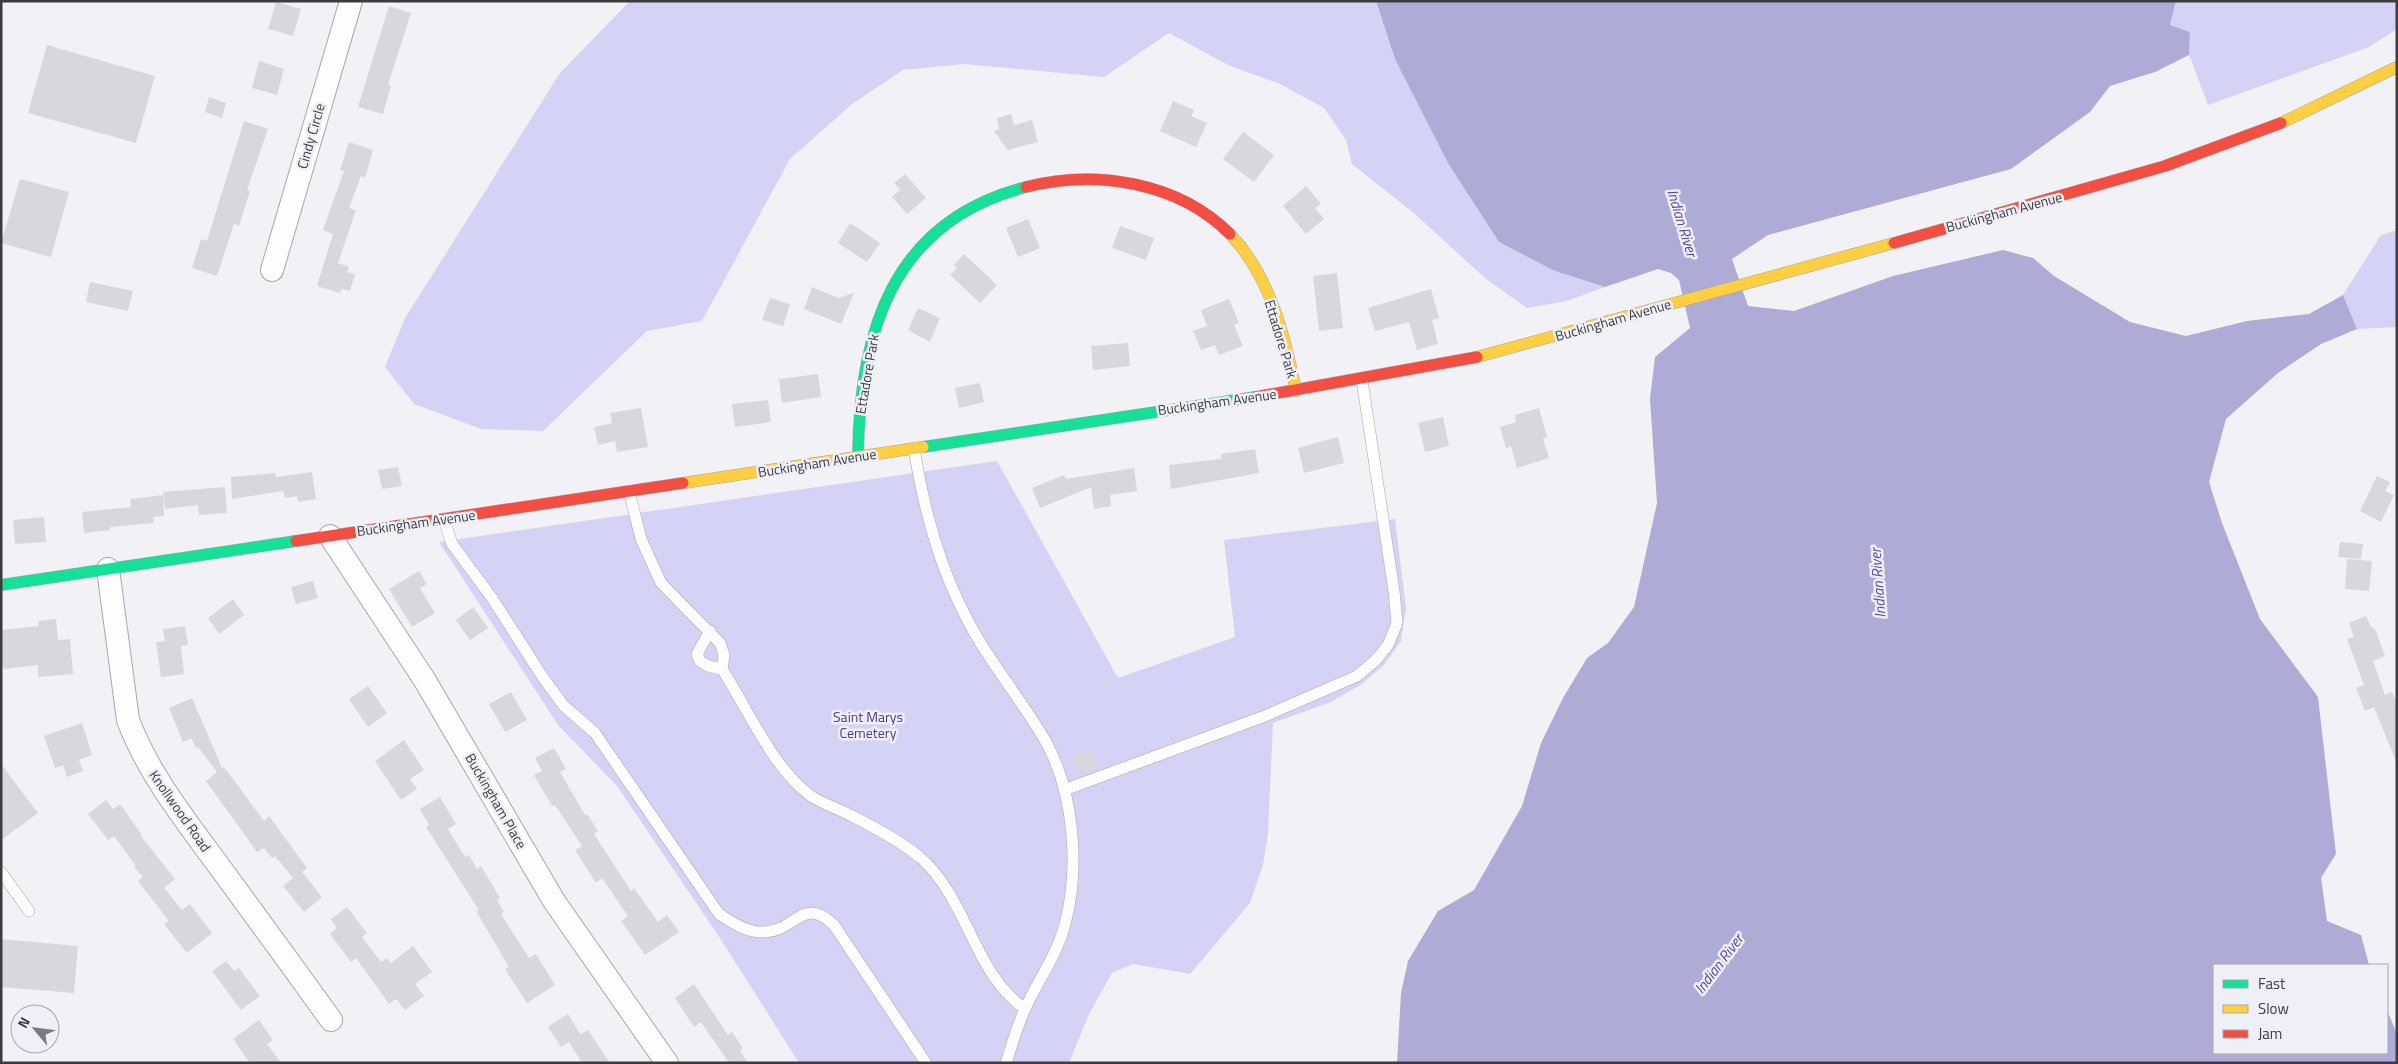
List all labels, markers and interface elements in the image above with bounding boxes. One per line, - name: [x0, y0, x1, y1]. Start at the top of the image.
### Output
- street label: Cindy Circle: [291, 101, 330, 171]
- water label: Indian River: [1661, 186, 1704, 262]
- street label: Buckingham Avenue: [1943, 186, 2064, 237]
- street label: Buckingham Avenue: [1552, 293, 1673, 346]
- street label: Ettadore Park: [1260, 297, 1303, 381]
- street label: Ettadore Park: [849, 332, 884, 416]
- street label: Buckingham Avenue: [1156, 383, 1278, 420]
- street label: Buckingham Avenue: [756, 443, 878, 482]
- street label: Buckingham Avenue: [355, 504, 477, 541]
- water label: Indian River: [1863, 545, 1891, 619]
- park label: Saint Marys Cemetery: [833, 706, 903, 743]
- street label: Buckingham Place: [460, 749, 532, 853]
- street label: Knollwood Road: [144, 766, 216, 856]
- water label: Indian River: [1688, 927, 1750, 998]
- legend: [2213, 964, 2388, 1054]
- text: Fast: [2258, 972, 2286, 995]
- text: Slow: [2258, 997, 2289, 1020]
- north arrow: [10, 1004, 60, 1054]
- text: N: [12, 1013, 35, 1032]
- text: Jam: [2258, 1022, 2282, 1045]

